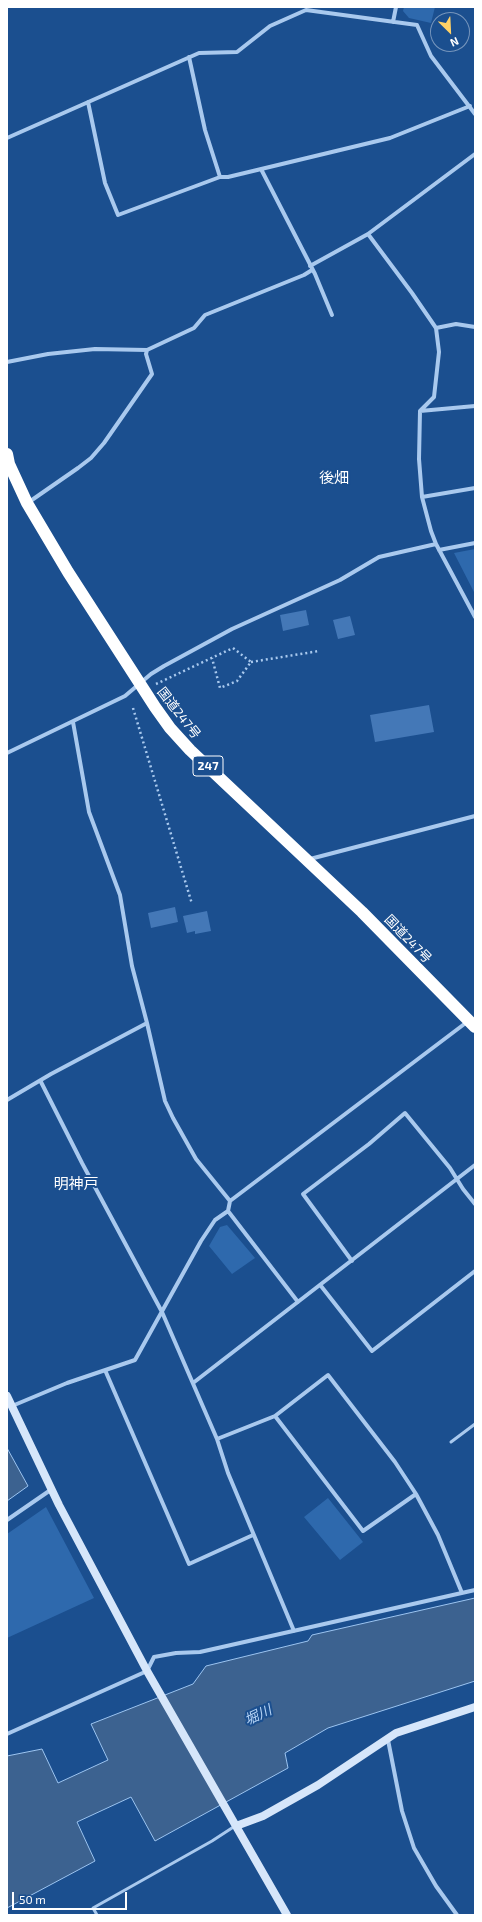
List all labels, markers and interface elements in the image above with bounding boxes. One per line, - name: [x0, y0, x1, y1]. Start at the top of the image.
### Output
- north arrow: [430, 12, 470, 52]
- text: N: [448, 35, 461, 50]
- district label: 後畑: [319, 469, 349, 487]
- street label: 国道247号: [154, 684, 204, 742]
- road number: 247: [193, 756, 223, 776]
- street label: 国道247号: [381, 912, 435, 966]
- district label: 明神戸: [54, 1175, 98, 1193]
- water label: 堀川: [242, 1701, 274, 1729]
- scale bar: [14, 1884, 129, 1910]
- text: 50 m: [19, 1892, 46, 1906]

